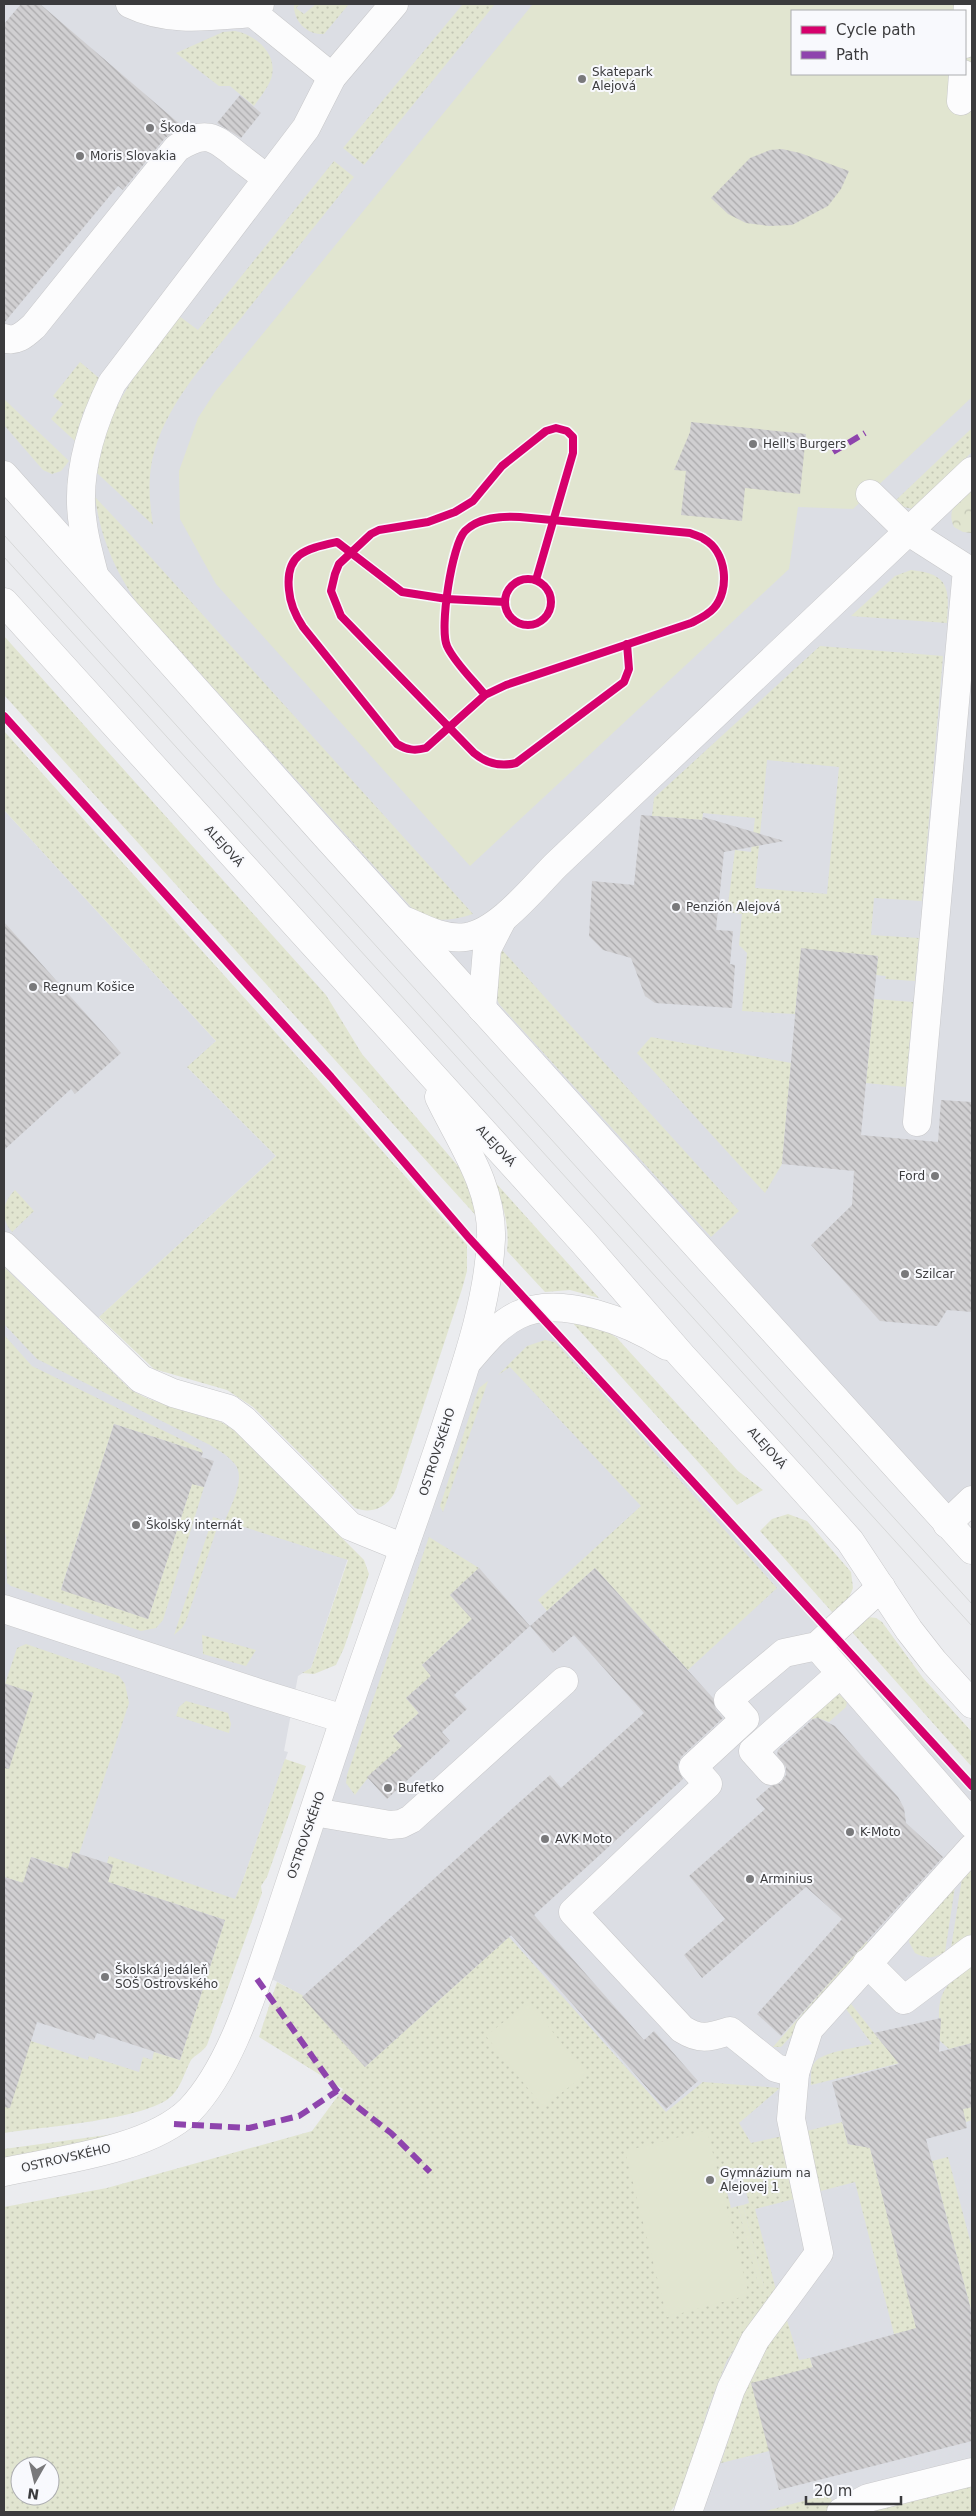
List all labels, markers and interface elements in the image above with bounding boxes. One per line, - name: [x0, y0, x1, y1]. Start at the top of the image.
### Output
- legend: [791, 10, 966, 75]
- text: Cycle path: [836, 21, 916, 39]
- text: Path: [836, 46, 869, 64]
- place label: Skatepark Alejová: [592, 65, 653, 93]
- marker: Skatepark Alejová: [576, 73, 588, 85]
- place label: Škoda: [160, 120, 196, 135]
- marker: Škoda: [144, 122, 156, 134]
- place label: Moris Slovakia: [90, 149, 176, 163]
- marker: Moris Slovakia: [74, 150, 86, 162]
- place label: Hell's Burgers: [763, 437, 846, 451]
- marker: Hell's Burgers: [747, 438, 759, 450]
- street label: ALEJOVÁ: [202, 822, 248, 870]
- place label: Penzión Alejová: [686, 900, 780, 914]
- marker: Penzión Alejová: [670, 901, 682, 913]
- place label: Regnum Košice: [43, 980, 135, 994]
- marker: Regnum Košice: [27, 981, 39, 993]
- street label: ALEJOVÁ: [474, 1122, 520, 1170]
- place label: Ford: [899, 1169, 925, 1183]
- marker: Ford: [929, 1170, 941, 1182]
- place label: Szilcar: [915, 1267, 955, 1281]
- marker: Szilcar: [899, 1268, 911, 1280]
- street label: OSTROVSKÉHO: [415, 1406, 458, 1498]
- street label: ALEJOVÁ: [745, 1424, 791, 1472]
- place label: Školský internát: [146, 1517, 242, 1532]
- marker: Školský internát: [130, 1519, 142, 1531]
- place label: Bufetko: [398, 1781, 444, 1795]
- marker: Bufetko: [382, 1782, 394, 1794]
- street label: OSTROVSKÉHO: [284, 1789, 328, 1881]
- place label: K-Moto: [860, 1825, 901, 1839]
- marker: K-Moto: [844, 1826, 856, 1838]
- place label: AVK Moto: [555, 1832, 612, 1846]
- marker: AVK Moto: [539, 1833, 551, 1845]
- place label: Arminius: [760, 1872, 813, 1886]
- marker: Arminius: [744, 1873, 756, 1885]
- place label: Školská jedáleň SOŠ Ostrovského: [115, 1962, 218, 1991]
- marker: Školská jedáleň SOŠ Ostrovského: [99, 1971, 111, 1983]
- street label: OSTROVSKÉHO: [20, 2140, 112, 2175]
- place label: Gymnázium na Alejovej 1: [720, 2166, 811, 2194]
- marker: Gymnázium na Alejovej 1: [704, 2174, 716, 2186]
- north arrow: [10, 2456, 60, 2506]
- scale bar: [806, 2474, 901, 2506]
- text: 20 m: [814, 2482, 852, 2500]
- text: N: [26, 2485, 40, 2503]

